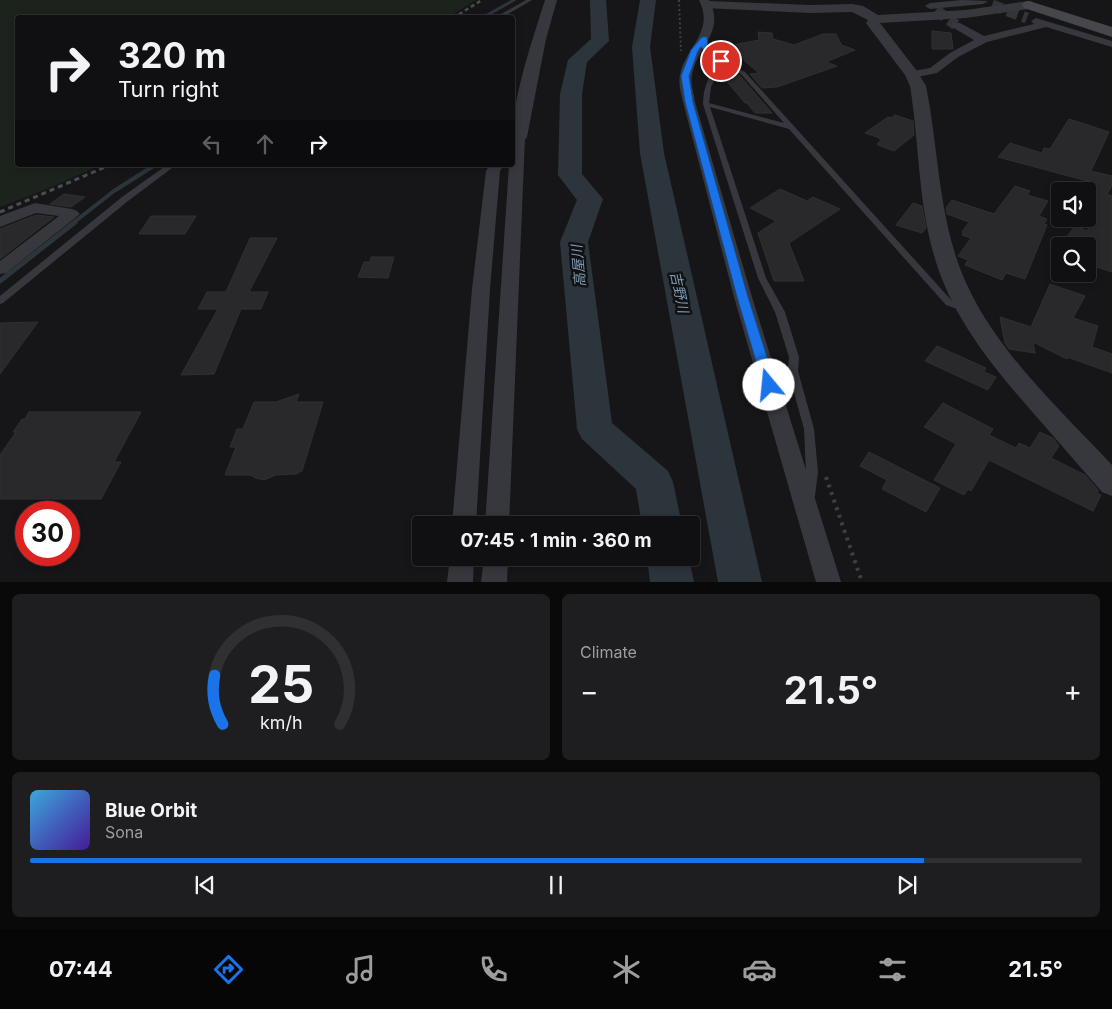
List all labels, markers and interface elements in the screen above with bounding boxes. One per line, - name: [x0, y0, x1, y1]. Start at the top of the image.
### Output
- text: 320 m: [118, 34, 226, 76]
- icon: right: [35, 35, 100, 100]
- pin: [700, 40, 742, 82]
- icon: arrive: [707, 47, 735, 75]
- text: Turn right: [118, 76, 219, 102]
- icon: left: [198, 130, 226, 158]
- icon: ahead: [251, 130, 279, 158]
- icon: right: [304, 130, 332, 158]
- map controls: [1051, 182, 1096, 282]
- button: sound: [1051, 182, 1096, 227]
- button: search: [1051, 237, 1096, 282]
- water label: 高屋川: [568, 242, 588, 288]
- water label: 吉野川: [667, 270, 693, 316]
- position arrow: [742, 358, 794, 410]
- speed limit sign: 30: [15, 501, 80, 566]
- text: 07:45 · 1 min · 360 m: [460, 529, 652, 552]
- text: Climate: [580, 642, 637, 662]
- text: 25: [248, 653, 314, 716]
- text: 21.5°: [784, 667, 878, 713]
- text: −: [580, 674, 599, 708]
- text: +: [1063, 674, 1082, 708]
- text: km/h: [260, 712, 302, 733]
- text: Blue Orbit: [105, 799, 197, 822]
- text: Sona: [105, 822, 143, 842]
- icon: previous: [191, 871, 219, 899]
- icon: pause: [542, 871, 570, 899]
- icon: next: [893, 871, 921, 899]
- icon: directions: [211, 952, 246, 987]
- icon: music: [343, 952, 378, 987]
- icon: phone: [476, 952, 511, 987]
- icon: climate: [609, 952, 644, 987]
- icon: car: [742, 952, 777, 987]
- icon: filters: [875, 952, 910, 987]
- text: 07:44: [49, 956, 113, 982]
- text: 21.5°: [1008, 956, 1063, 982]

